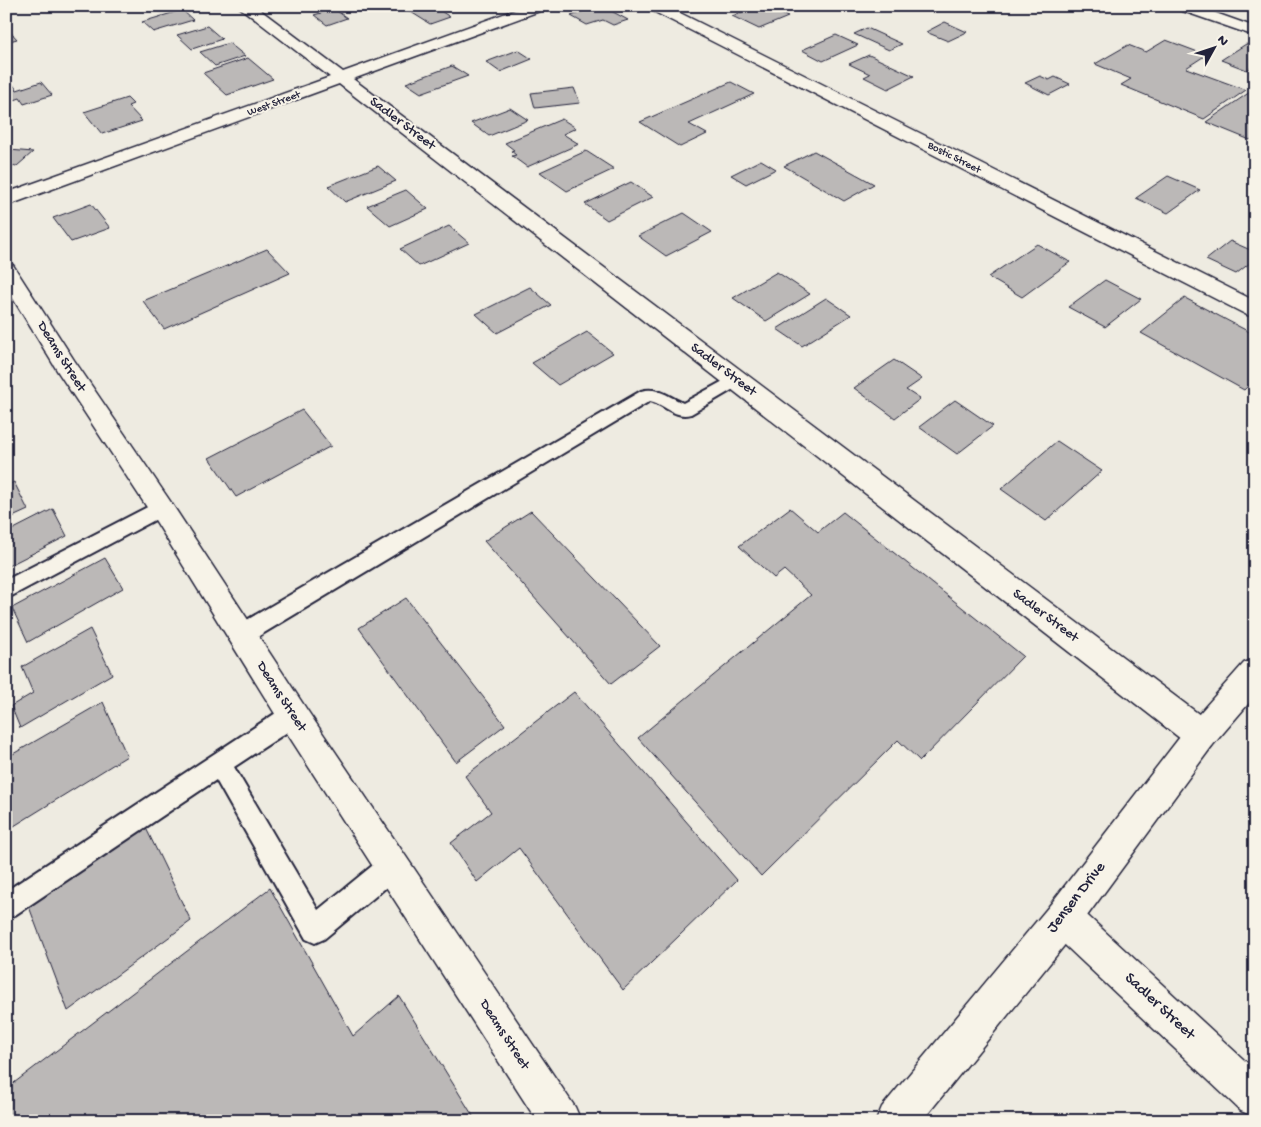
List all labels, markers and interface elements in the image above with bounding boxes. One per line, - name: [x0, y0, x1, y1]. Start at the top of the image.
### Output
- north arrow: [1188, 22, 1238, 72]
- text: N: [1213, 32, 1231, 50]
- street label: West Street: [246, 88, 304, 119]
- street label: Sadler Street: [366, 94, 439, 155]
- street label: Bostic Street: [925, 139, 984, 177]
- street label: Deams Street: [32, 318, 90, 396]
- street label: Sadler Street: [687, 340, 760, 401]
- street label: Sadler Street: [1009, 586, 1082, 647]
- street label: Deams Street: [252, 658, 311, 736]
- street label: Jensen Drive: [1043, 858, 1111, 937]
- street label: Sadler Street: [1120, 970, 1199, 1045]
- street label: Deams Street: [475, 996, 534, 1074]

